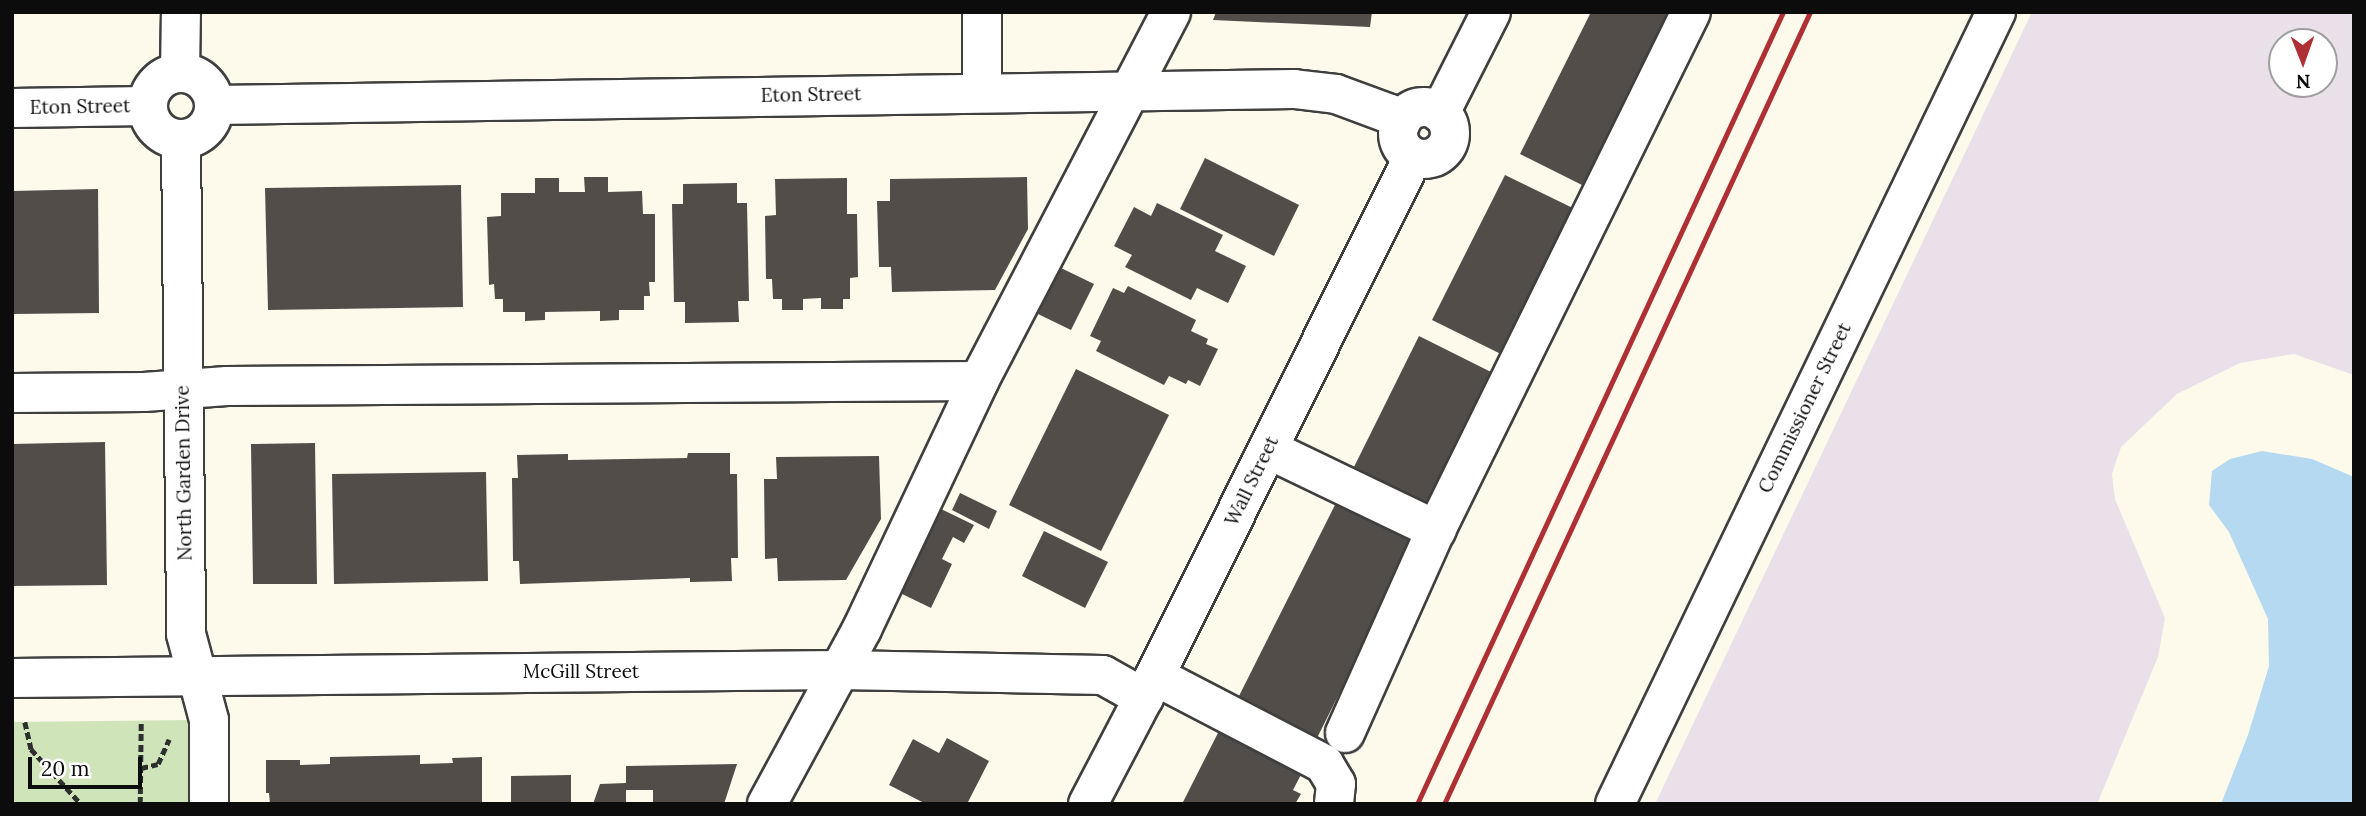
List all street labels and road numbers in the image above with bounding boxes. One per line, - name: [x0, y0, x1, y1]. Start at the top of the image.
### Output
- street label: Eton Street: [761, 83, 861, 107]
- street label: Eton Street: [30, 95, 130, 119]
- street label: Commissioner Street: [1754, 319, 1856, 497]
- street label: North Garden Drive: [171, 385, 197, 561]
- street label: Wall Street: [1220, 432, 1284, 530]
- street label: McGill Street: [523, 661, 639, 683]

